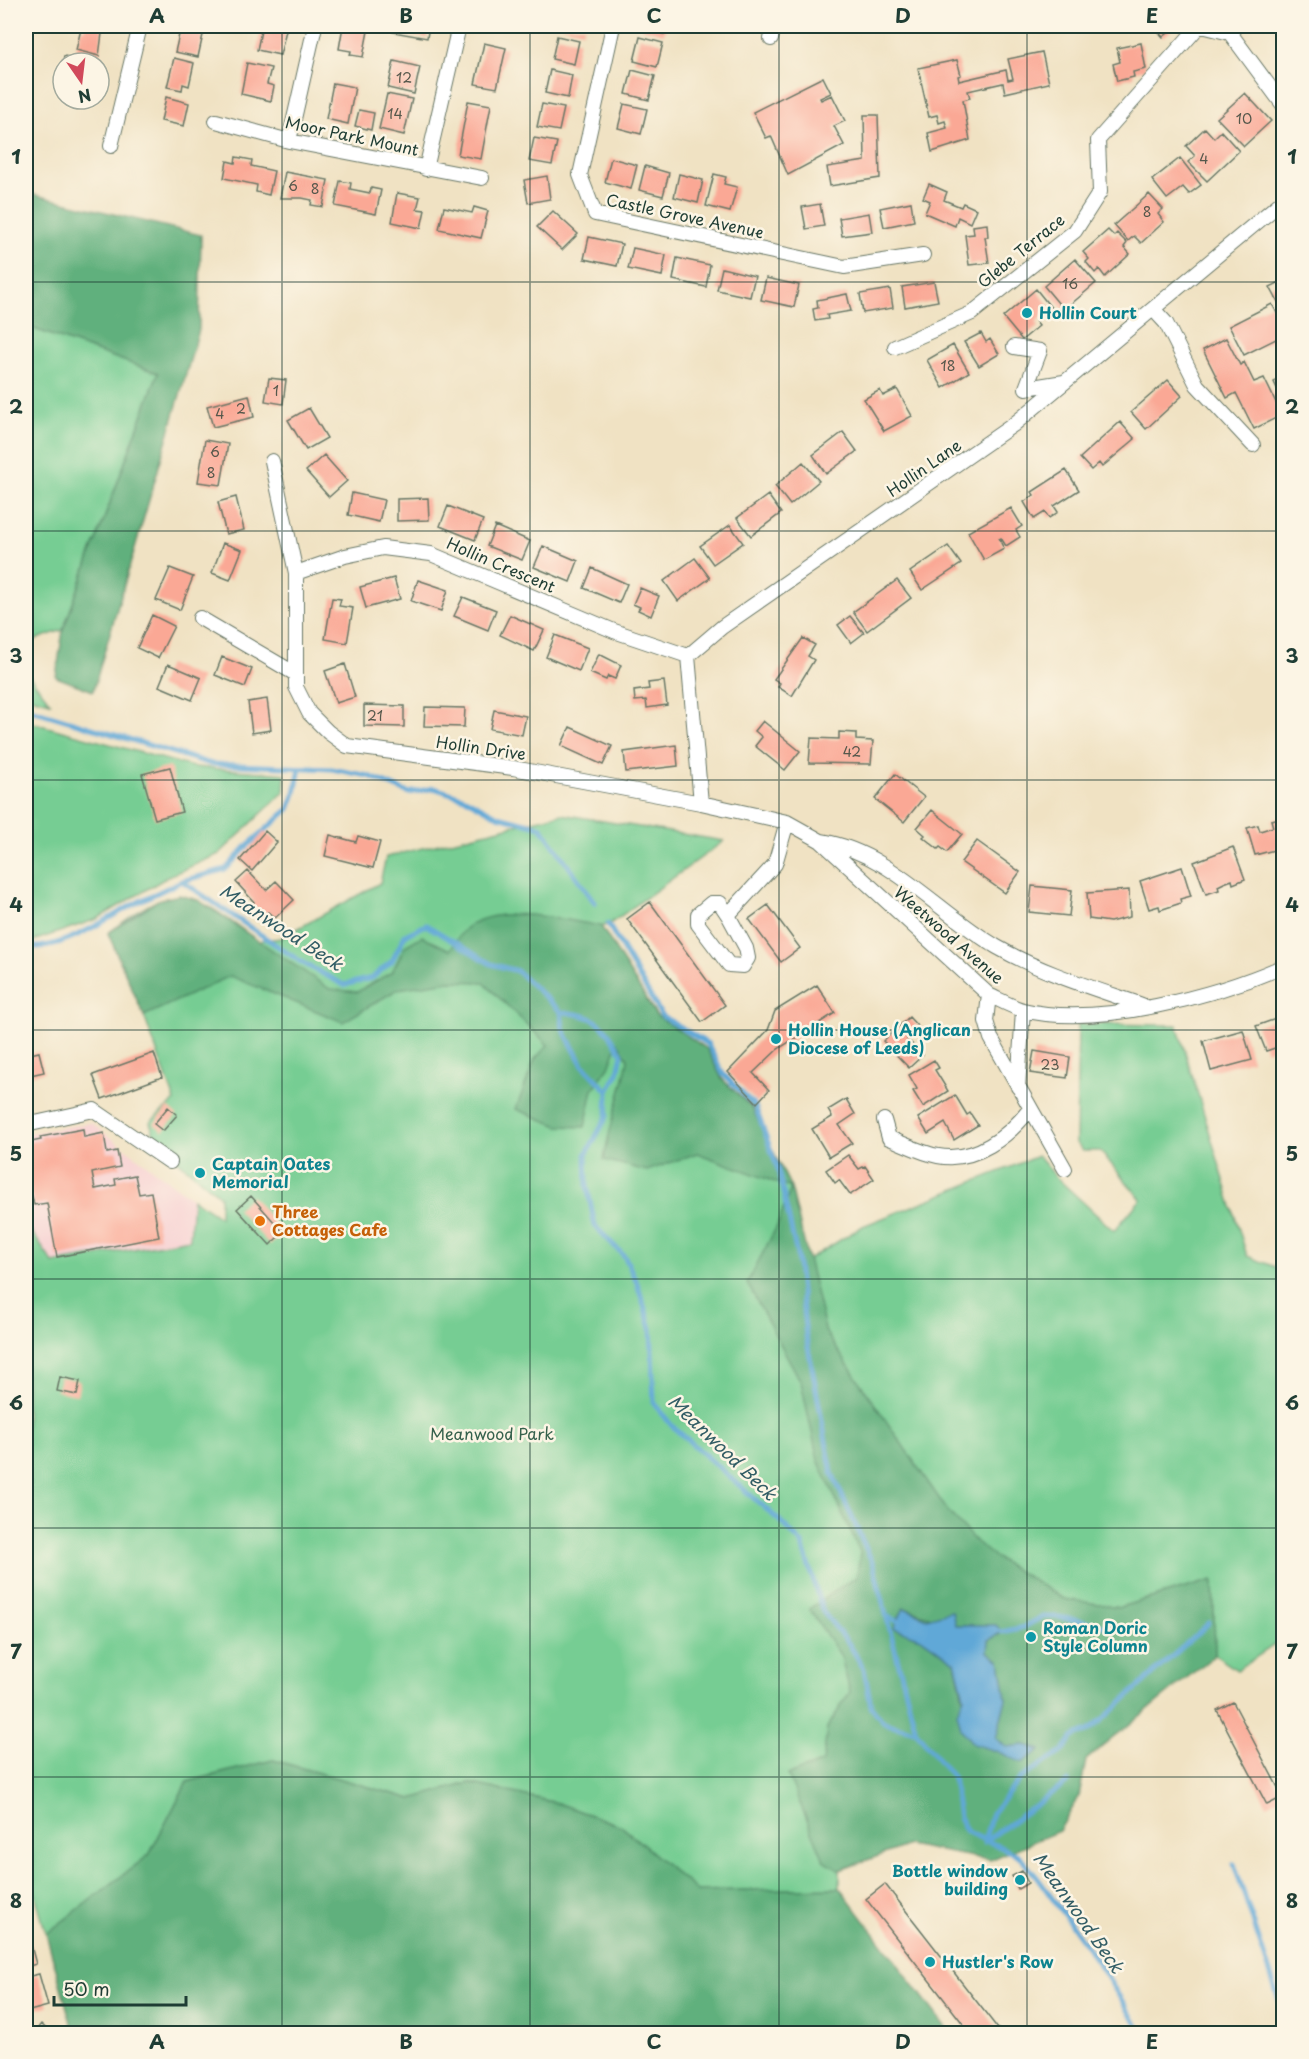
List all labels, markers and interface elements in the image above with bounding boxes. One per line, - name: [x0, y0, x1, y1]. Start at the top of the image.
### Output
- text: A: [149, 0, 165, 30]
- text: B: [399, 0, 413, 30]
- text: C: [646, 0, 662, 30]
- text: D: [895, 0, 911, 30]
- text: E: [1146, 0, 1158, 30]
- north arrow: [51, 51, 111, 111]
- house number: 12: [396, 67, 412, 88]
- text: N: [76, 83, 94, 110]
- house number: 14: [387, 103, 403, 124]
- house number: 10: [1236, 108, 1252, 129]
- street label: Moor Park Mount: [283, 109, 422, 161]
- text: 1: [11, 141, 21, 171]
- text: 1: [1287, 141, 1297, 171]
- house number: 4: [1199, 148, 1209, 169]
- house number: 6: [288, 175, 298, 196]
- house number: 8: [311, 178, 319, 199]
- street label: Castle Grove Avenue: [604, 187, 766, 243]
- house number: 8: [1143, 201, 1151, 222]
- street label: Glebe Terrace: [972, 207, 1069, 293]
- house number: 16: [1062, 273, 1078, 294]
- place label: Hollin Court: [1039, 300, 1137, 324]
- marker: Hollin Court: [1020, 306, 1034, 320]
- house number: 18: [940, 355, 956, 376]
- house number: 1: [273, 380, 279, 401]
- text: 2: [9, 391, 23, 421]
- text: 2: [1285, 391, 1299, 421]
- house number: 2: [236, 398, 246, 419]
- house number: 4: [215, 403, 225, 424]
- street label: Hollin Lane: [881, 433, 966, 502]
- house number: 6: [210, 441, 220, 462]
- house number: 8: [207, 462, 215, 483]
- street label: Hollin Crescent: [443, 530, 560, 598]
- text: 3: [9, 640, 23, 670]
- text: 3: [1285, 640, 1299, 670]
- house number: 21: [367, 705, 383, 726]
- street label: Hollin Drive: [435, 729, 528, 765]
- house number: 42: [843, 741, 861, 762]
- water label: Meanwood Beck: [215, 877, 350, 977]
- street label: Weetwood Avenue: [890, 880, 1010, 989]
- text: 4: [9, 889, 23, 919]
- text: 4: [1285, 889, 1299, 919]
- place label: Hollin House (Anglican Diocese of Leeds): [788, 1017, 971, 1059]
- marker: Hollin House (Anglican Diocese of Leeds): [769, 1032, 783, 1046]
- house number: 23: [1041, 1054, 1059, 1075]
- text: 5: [10, 1138, 22, 1168]
- text: 5: [1286, 1138, 1298, 1168]
- place label: Captain Oates Memorial: [212, 1151, 330, 1193]
- marker: Captain Oates Memorial: [193, 1166, 207, 1180]
- place label: Three Cottages Cafe: [272, 1199, 388, 1241]
- marker: Three Cottages Cafe: [253, 1214, 267, 1228]
- text: 6: [9, 1387, 23, 1417]
- text: 6: [1285, 1387, 1299, 1417]
- water label: Meanwood Beck: [663, 1388, 784, 1507]
- park label: Meanwood Park: [430, 1421, 554, 1445]
- place label: Roman Doric Style Column: [1043, 1615, 1148, 1657]
- marker: Roman Doric Style Column: [1024, 1630, 1038, 1644]
- text: 7: [10, 1636, 22, 1666]
- text: 7: [1286, 1636, 1298, 1666]
- water label: Meanwood Beck: [1027, 1846, 1132, 1979]
- place label: Bottle window building: [892, 1858, 1008, 1900]
- marker: Bottle window building: [1013, 1873, 1027, 1887]
- text: 8: [10, 1885, 22, 1915]
- text: 8: [1286, 1885, 1298, 1915]
- place label: Hustler's Row: [942, 1949, 1054, 1973]
- marker: Hustler's Row: [923, 1955, 937, 1969]
- scale bar: [54, 1969, 186, 2007]
- text: 50 m: [63, 1975, 110, 2002]
- text: A: [149, 2026, 165, 2056]
- text: B: [399, 2026, 413, 2056]
- text: C: [646, 2026, 662, 2056]
- text: D: [895, 2026, 911, 2056]
- text: E: [1146, 2026, 1158, 2056]

